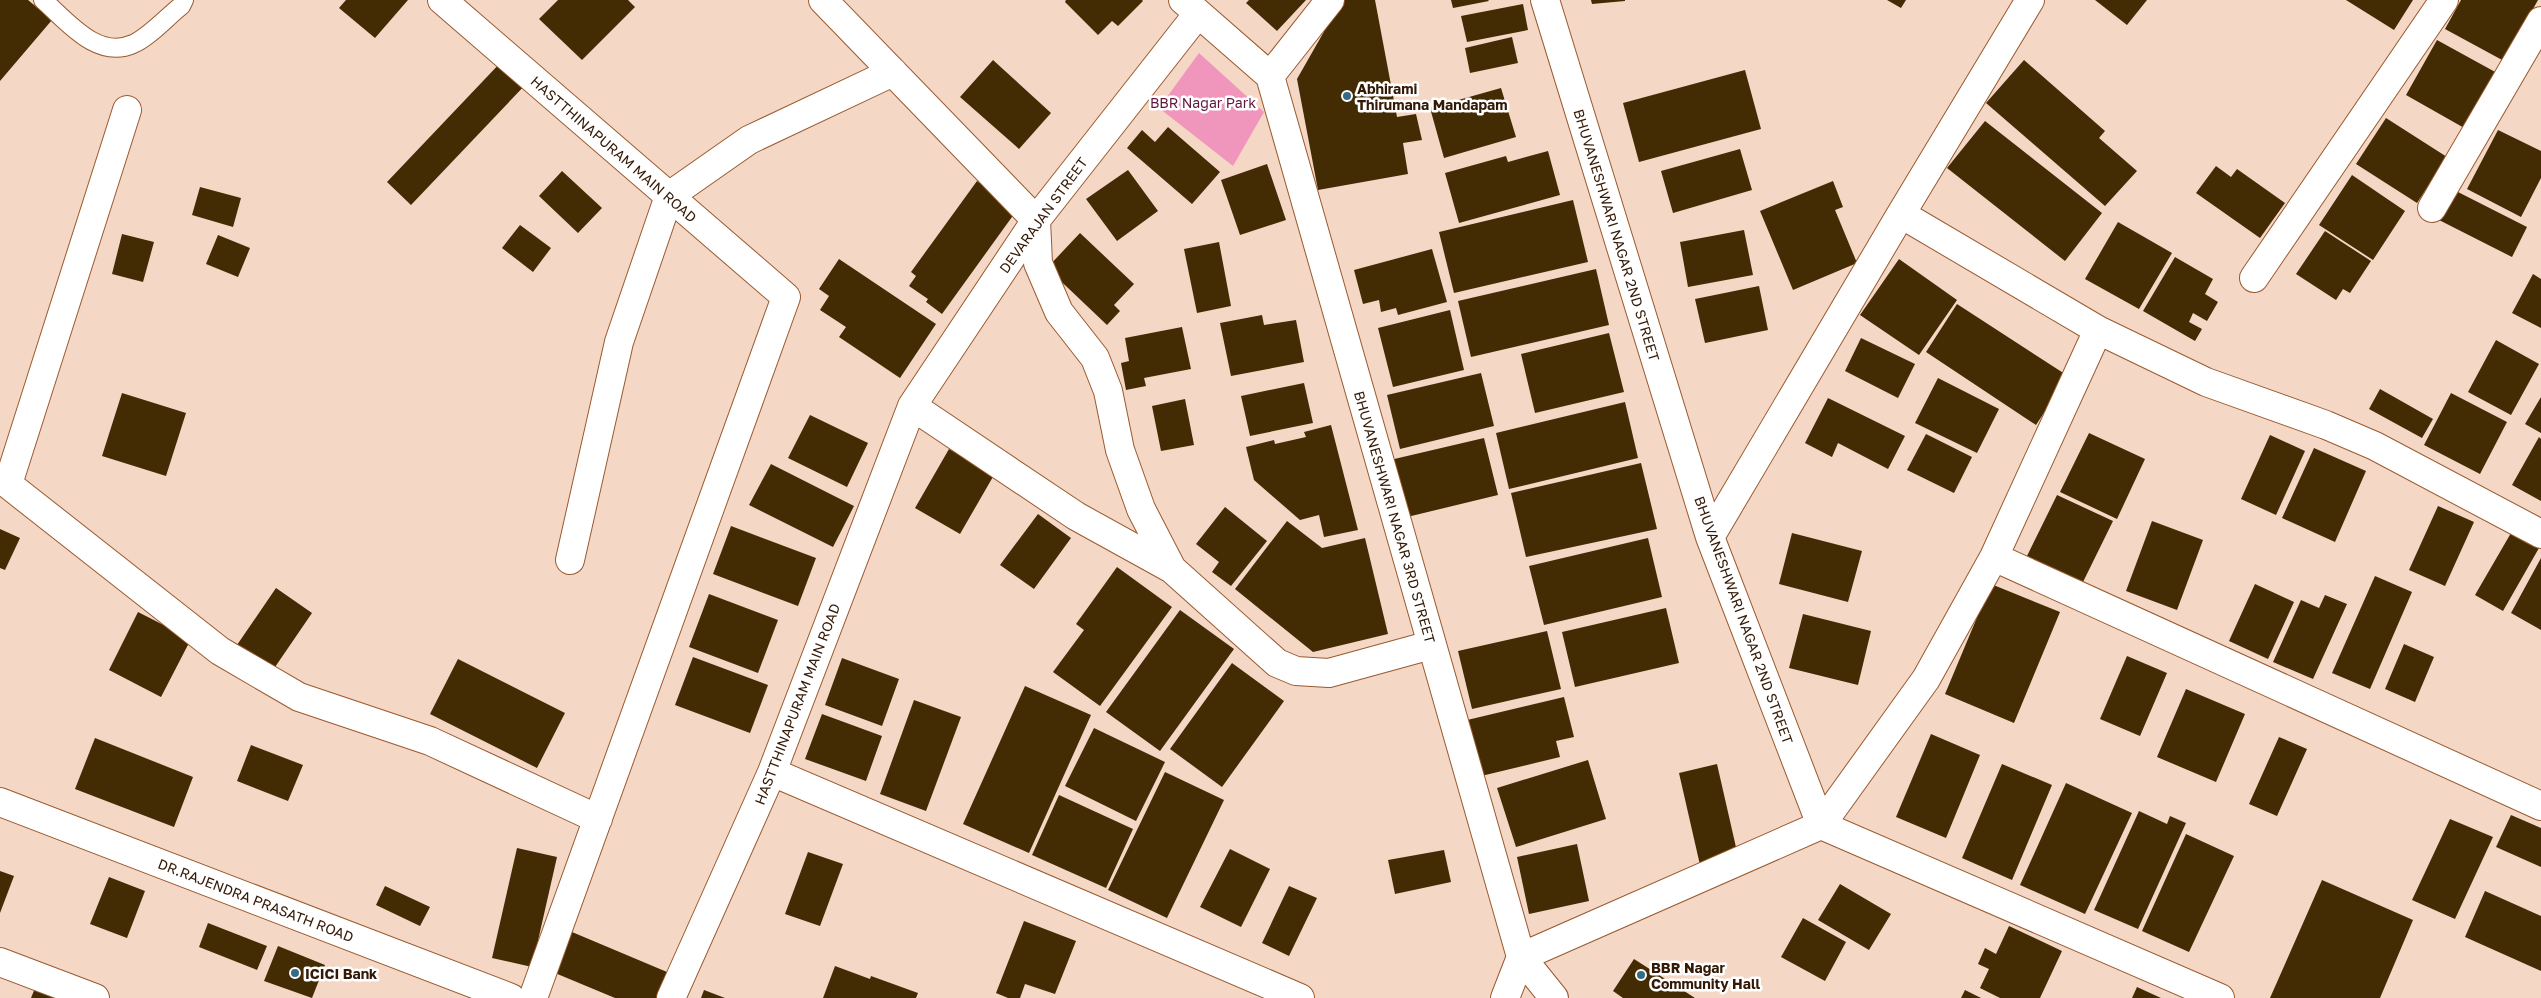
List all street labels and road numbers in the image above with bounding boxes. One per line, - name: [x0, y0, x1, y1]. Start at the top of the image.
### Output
- street label: HASTTHINAPURAM MAIN ROAD: [528, 72, 700, 226]
- street label: BHUVANESHWARI NAGAR 2ND STREET: [1570, 107, 1664, 363]
- street label: DEVARAJAN STREET: [995, 154, 1091, 276]
- street label: BHUVANESHWARI NAGAR 3RD STREET: [1351, 389, 1439, 645]
- street label: BHUVANESHWARI NAGAR 2ND STREET: [1691, 494, 1797, 747]
- street label: HASTTHINAPURAM MAIN ROAD: [751, 601, 843, 807]
- street label: DR.RAJENDRA PRASATH ROAD: [156, 855, 356, 945]

